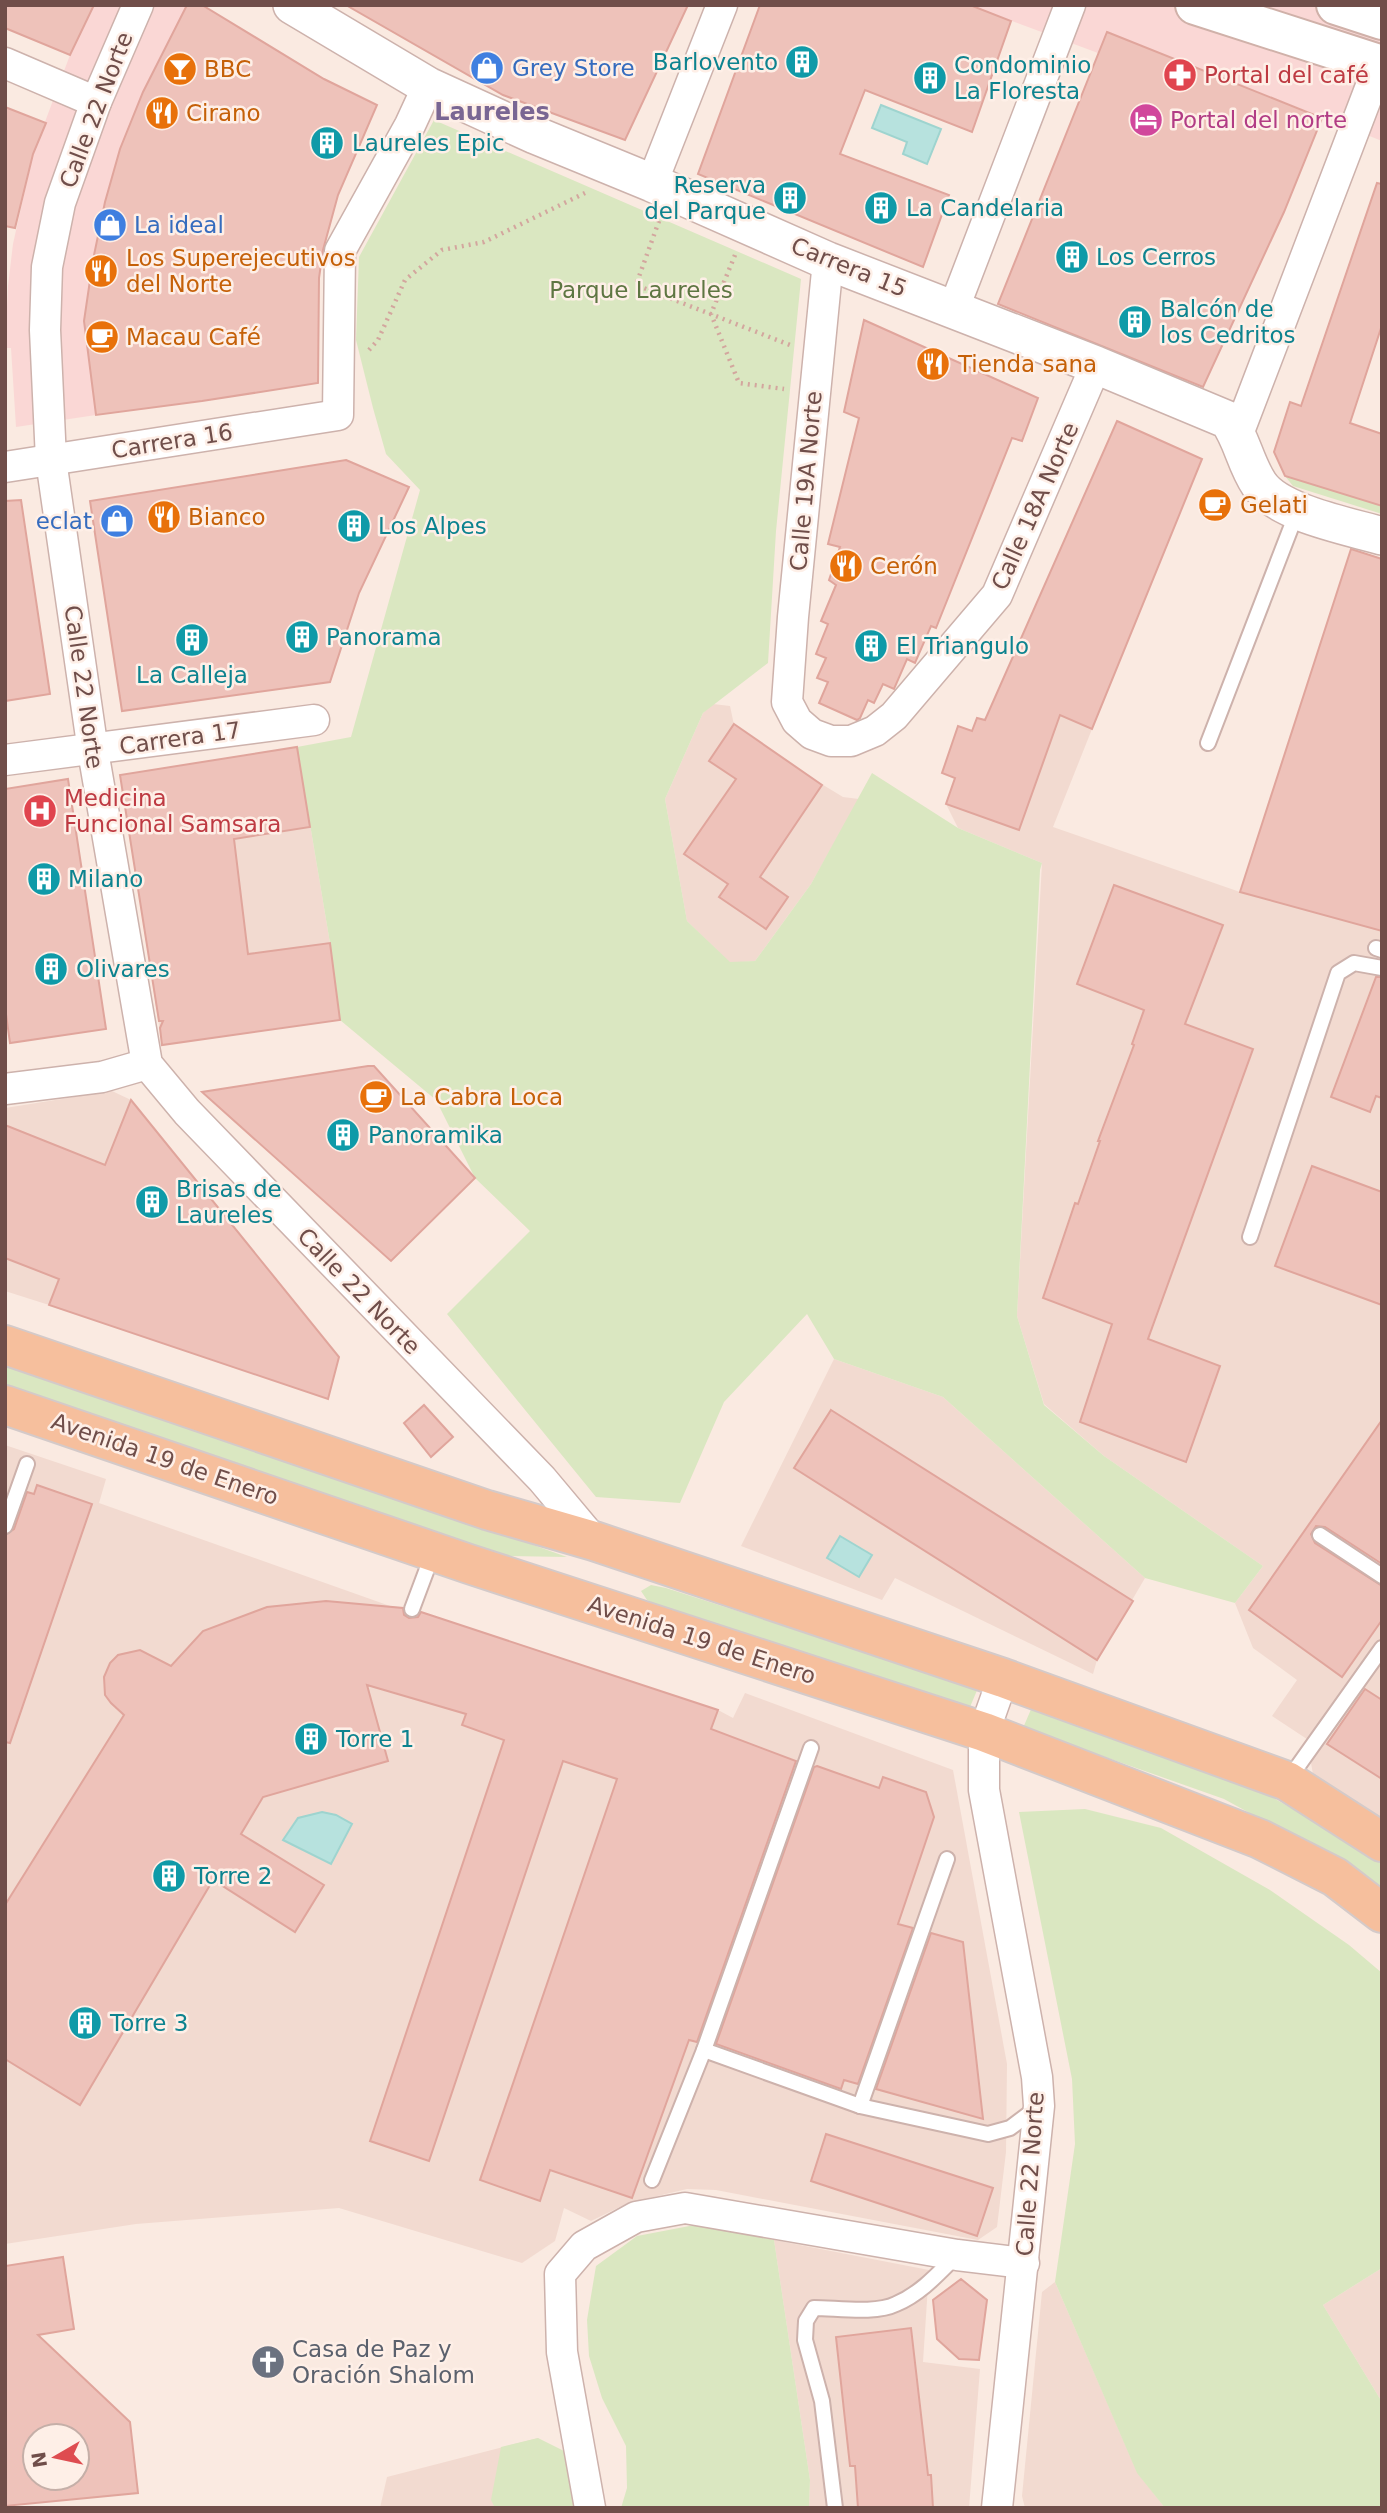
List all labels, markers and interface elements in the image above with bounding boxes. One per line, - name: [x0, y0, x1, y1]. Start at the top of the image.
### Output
- street label: Calle 22 Norte: [54, 28, 138, 192]
- building icon: Barlovento: [783, 43, 821, 81]
- shop icon: Grey Store: [468, 49, 506, 87]
- place label: Barlovento: [653, 49, 778, 75]
- bar icon: BBC: [161, 50, 199, 88]
- place label: Condominio La Floresta: [954, 52, 1091, 104]
- place label: Grey Store: [512, 55, 635, 81]
- place label: BBC: [204, 56, 251, 82]
- pharmacy icon: Portal del café: [1161, 56, 1199, 94]
- building icon: Condominio La Floresta: [911, 59, 949, 97]
- place label: Portal del café: [1204, 62, 1369, 88]
- restaurant icon: Cirano: [143, 94, 181, 132]
- district label: Laureles: [434, 98, 550, 126]
- place label: Cirano: [186, 100, 261, 126]
- hotel icon: Portal del norte: [1127, 101, 1165, 139]
- place label: Portal del norte: [1170, 107, 1347, 133]
- building icon: Laureles Epic: [308, 124, 346, 162]
- place label: Laureles Epic: [352, 130, 505, 156]
- place label: Reserva del Parque: [644, 172, 766, 224]
- building icon: Reserva del Parque: [771, 179, 809, 217]
- building icon: La Candelaria: [862, 189, 900, 227]
- place label: La Candelaria: [906, 195, 1064, 221]
- shop icon: La ideal: [91, 206, 129, 244]
- place label: La ideal: [134, 212, 224, 238]
- street label: Carrera 15: [787, 232, 911, 302]
- building icon: Los Cerros: [1053, 238, 1091, 276]
- place label: Los Cerros: [1096, 244, 1216, 270]
- place label: Los Superejecutivos del Norte: [126, 245, 356, 297]
- restaurant icon: Los Superejecutivos del Norte: [82, 252, 120, 290]
- park label: Parque Laureles: [549, 277, 733, 303]
- place label: Balcón de los Cedritos: [1160, 296, 1295, 348]
- building icon: Balcón de los Cedritos: [1116, 303, 1154, 341]
- cafe icon: Macau Café: [83, 318, 121, 356]
- place label: Macau Café: [126, 324, 261, 350]
- restaurant icon: Tienda sana: [914, 345, 952, 383]
- place label: Tienda sana: [957, 351, 1097, 377]
- street label: Calle 19A Norte: [785, 390, 827, 572]
- street label: Calle 18A Norte: [986, 418, 1084, 594]
- street label: Carrera 16: [110, 419, 234, 463]
- cafe icon: Gelati: [1196, 486, 1234, 524]
- place label: Gelati: [1240, 492, 1308, 518]
- restaurant icon: Bianco: [145, 498, 183, 536]
- shop icon: eclat: [98, 502, 136, 540]
- place label: Bianco: [188, 504, 266, 530]
- building icon: Los Alpes: [335, 507, 373, 545]
- place label: eclat: [36, 508, 92, 534]
- place label: Los Alpes: [378, 513, 487, 539]
- restaurant icon: Cerón: [827, 547, 865, 585]
- place label: Cerón: [870, 553, 938, 579]
- street label: Calle 22 Norte: [60, 604, 108, 770]
- building icon: Panorama: [283, 618, 321, 656]
- building icon: La Calleja: [173, 621, 211, 659]
- place label: Panorama: [326, 624, 442, 650]
- building icon: El Triangulo: [852, 627, 890, 665]
- place label: El Triangulo: [896, 633, 1029, 659]
- place label: La Calleja: [136, 662, 248, 688]
- street label: Carrera 17: [118, 717, 242, 759]
- place label: Medicina Funcional Samsara: [64, 785, 281, 837]
- hospital icon: Medicina Funcional Samsara: [21, 792, 59, 830]
- building icon: Milano: [25, 860, 63, 898]
- place label: Milano: [68, 866, 143, 892]
- building icon: Olivares: [32, 950, 70, 988]
- place label: Olivares: [76, 956, 170, 982]
- cafe icon: La Cabra Loca: [357, 1078, 395, 1116]
- place label: La Cabra Loca: [400, 1084, 563, 1110]
- building icon: Panoramika: [324, 1116, 362, 1154]
- place label: Panoramika: [368, 1122, 503, 1148]
- place label: Brisas de Laureles: [176, 1176, 282, 1228]
- building icon: Brisas de Laureles: [133, 1183, 171, 1221]
- street label: Calle 22 Norte: [292, 1223, 426, 1359]
- street label: Avenida 19 de Enero: [48, 1408, 282, 1510]
- street label: Avenida 19 de Enero: [585, 1591, 819, 1689]
- building icon: Torre 1: [292, 1720, 330, 1758]
- place label: Torre 1: [335, 1726, 414, 1752]
- building icon: Torre 2: [150, 1857, 188, 1895]
- place label: Torre 2: [193, 1863, 272, 1889]
- building icon: Torre 3: [66, 2004, 104, 2042]
- place label: Torre 3: [109, 2010, 188, 2036]
- street label: Calle 22 Norte: [1011, 2091, 1049, 2257]
- place label: Casa de Paz y Oración Shalom: [292, 2336, 475, 2388]
- church icon: Casa de Paz y Oración Shalom: [249, 2343, 287, 2381]
- north arrow: [21, 2422, 91, 2492]
- text: N: [27, 2450, 51, 2469]

